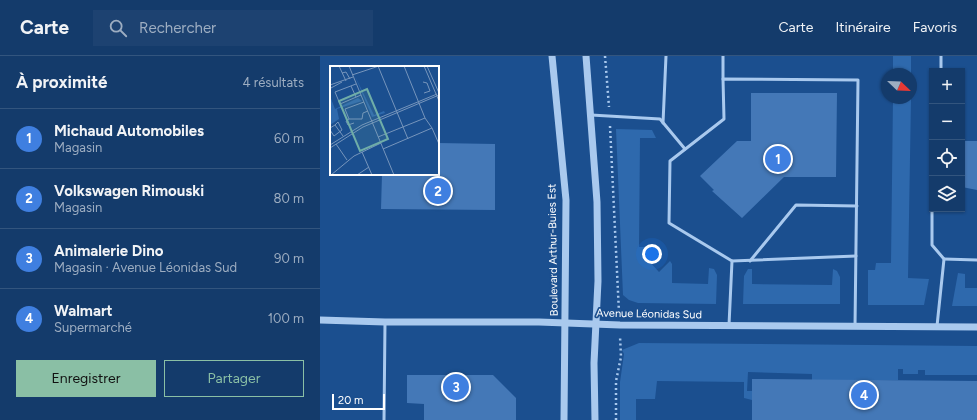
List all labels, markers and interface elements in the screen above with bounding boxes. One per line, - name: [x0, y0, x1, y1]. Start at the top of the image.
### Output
- search box: [93, 10, 373, 46]
- text: Carte: [20, 16, 69, 39]
- icon: search: [107, 17, 129, 39]
- text: Rechercher: [139, 19, 216, 37]
- text: Carte: [779, 19, 813, 36]
- text: Itinéraire: [835, 19, 891, 36]
- text: Favoris: [913, 19, 957, 36]
- inset map: [330, 66, 439, 175]
- north arrow: [881, 68, 917, 104]
- map controls: [929, 68, 965, 212]
- button: +: [929, 68, 965, 104]
- text: À proximité: [16, 72, 107, 92]
- text: 4 résultats: [243, 75, 304, 90]
- button: −: [929, 104, 965, 140]
- text: Michaud Automobiles: [54, 122, 204, 140]
- text: 1: [26, 131, 32, 146]
- text: 60 m: [274, 131, 304, 146]
- text: Magasin: [54, 140, 102, 155]
- button: locate: [929, 140, 965, 176]
- pin: 1: [765, 144, 791, 174]
- pin: 2: [425, 176, 451, 206]
- button: layers: [929, 176, 965, 212]
- text: Volkswagen Rimouski: [54, 182, 204, 200]
- street label: Boulevard Arthur-Buies Est: [545, 184, 561, 316]
- text: 2: [25, 191, 33, 206]
- text: 80 m: [273, 191, 304, 206]
- text: Magasin: [54, 200, 102, 215]
- text: Animalerie Dino: [54, 242, 163, 260]
- your location: [642, 244, 662, 264]
- text: 3: [25, 251, 33, 266]
- text: 90 m: [274, 251, 304, 266]
- text: Magasin · Avenue Léonidas Sud: [54, 260, 237, 275]
- text: Walmart: [54, 302, 113, 320]
- street label: Avenue Léonidas Sud: [596, 307, 702, 321]
- text: 4: [25, 311, 33, 326]
- text: 100 m: [268, 311, 304, 326]
- text: Supermarché: [54, 320, 132, 335]
- button: Enregistrer: [16, 360, 156, 397]
- button: Partager: [164, 360, 304, 397]
- pin: 3: [443, 372, 469, 402]
- pin: 4: [851, 380, 877, 410]
- scale bar: [332, 392, 385, 411]
- text: 20 m: [338, 394, 363, 407]

